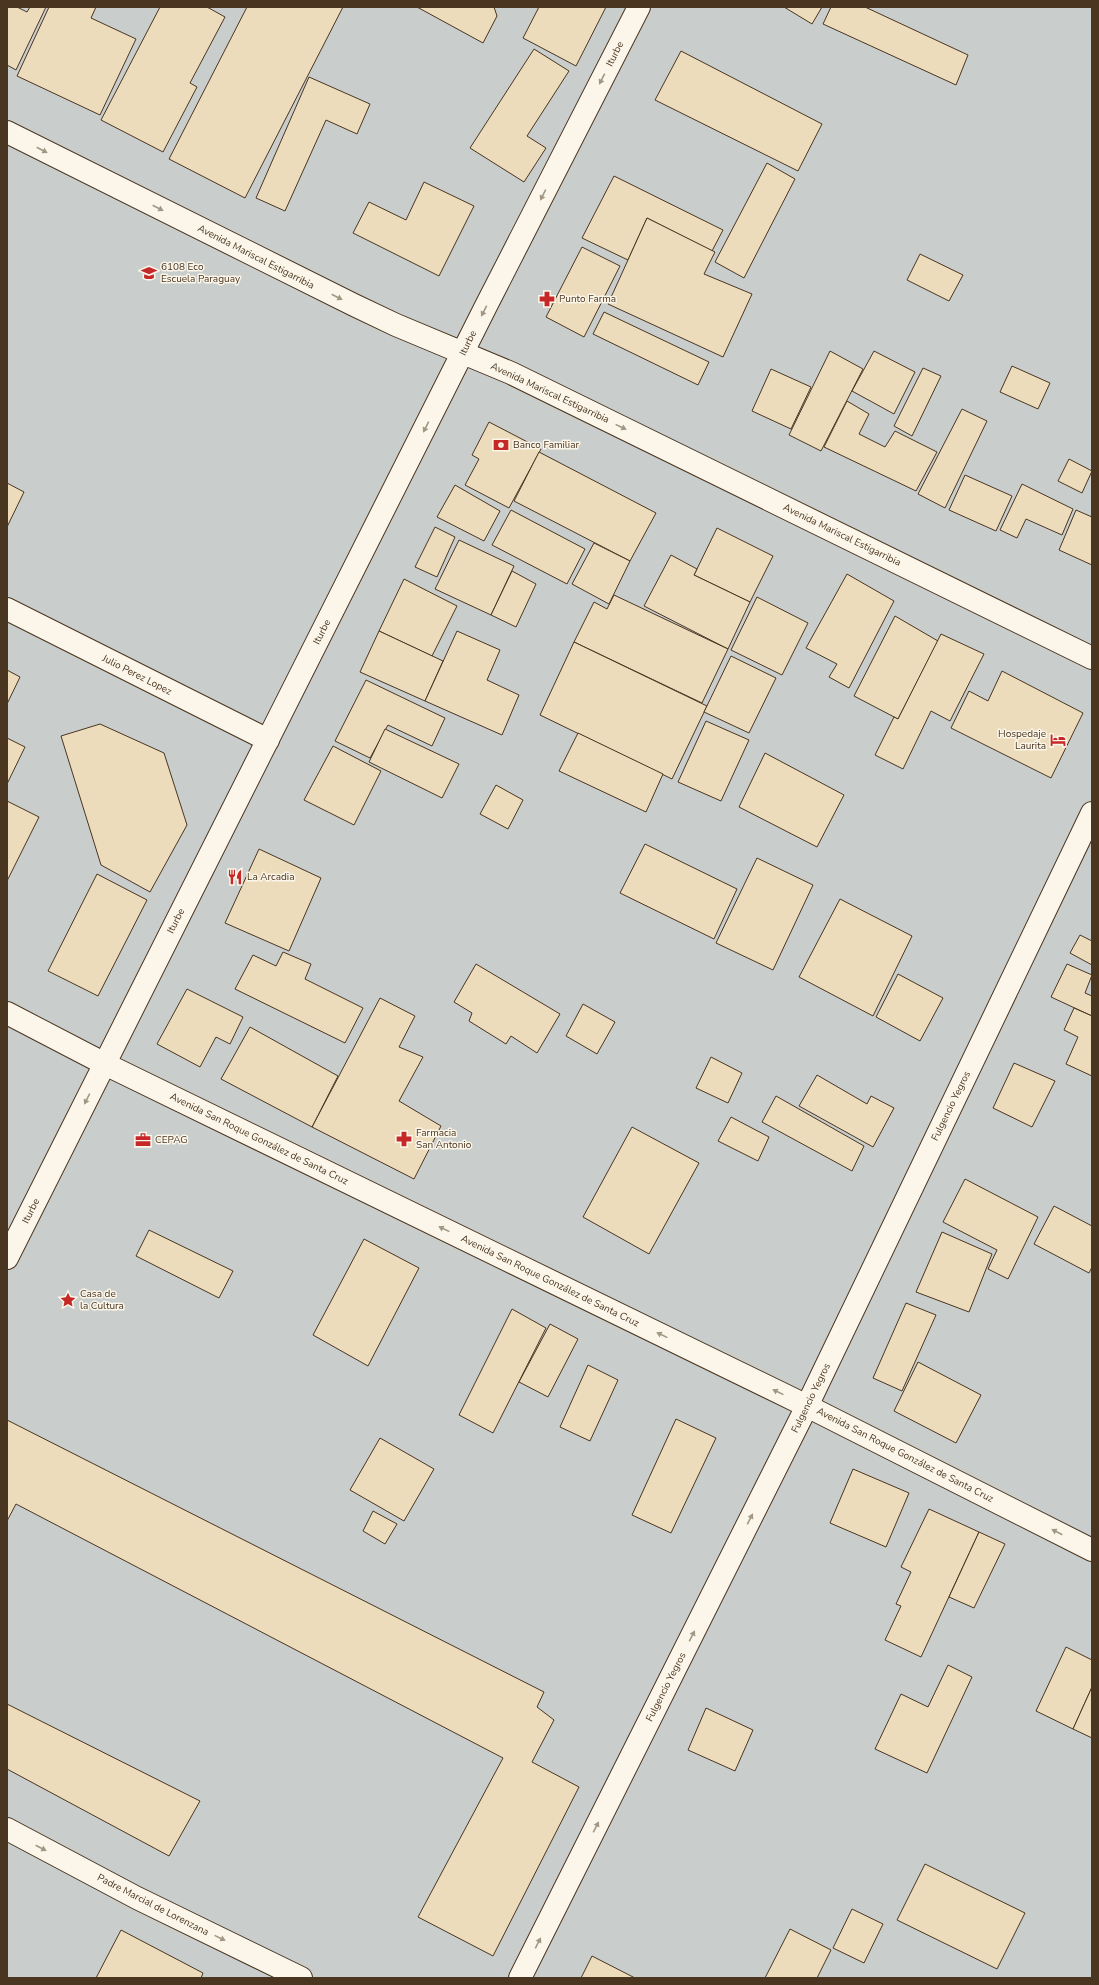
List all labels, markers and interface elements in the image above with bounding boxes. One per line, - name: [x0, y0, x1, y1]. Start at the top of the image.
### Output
- street label: Iturbe: [603, 39, 627, 69]
- one-way arrow: [599, 73, 605, 85]
- one-way arrow: [36, 146, 48, 153]
- one-way arrow: [540, 189, 547, 201]
- one-way arrow: [152, 205, 164, 211]
- street label: Avenida Mariscal Estigarribia: [195, 221, 317, 293]
- place label: 6108 Eco Escuela Paraguay: [161, 260, 241, 286]
- school or university icon: 6108 Eco Escuela Paraguay: [140, 264, 158, 282]
- pharmacy icon: Punto Farma: [538, 290, 556, 308]
- place label: Punto Farma: [559, 292, 616, 306]
- one-way arrow: [331, 294, 343, 300]
- one-way arrow: [481, 305, 487, 316]
- street label: Iturbe: [456, 328, 480, 358]
- street label: Avenida Mariscal Estigarribia: [488, 359, 612, 427]
- one-way arrow: [423, 422, 430, 433]
- one-way arrow: [615, 424, 626, 430]
- bank icon: Banco Familiar: [492, 436, 510, 454]
- place label: Banco Familiar: [513, 438, 579, 452]
- street label: Avenida Mariscal Estigarribia: [781, 500, 903, 570]
- street label: Iturbe: [310, 617, 334, 647]
- street label: Julio Perez Lopez: [99, 651, 175, 699]
- place label: Hospedaje Laurita: [998, 727, 1046, 753]
- hotel icon: Hospedaje Laurita: [1049, 731, 1067, 749]
- restaurant icon: La Arcadia: [226, 868, 244, 886]
- place label: La Arcadia: [247, 870, 294, 884]
- street label: Iturbe: [164, 906, 188, 936]
- street label: Fulgencio Yegros: [928, 1069, 974, 1143]
- street label: Avenida San Roque González de Santa Cruz: [167, 1090, 351, 1189]
- one-way arrow: [84, 1093, 91, 1104]
- place label: Farmacia San Antonio: [416, 1126, 472, 1152]
- pharmacy icon: Farmacia San Antonio: [395, 1130, 413, 1148]
- office icon: CEPAG: [134, 1131, 152, 1149]
- place label: CEPAG: [155, 1133, 188, 1147]
- street label: Iturbe: [19, 1196, 43, 1226]
- one-way arrow: [438, 1226, 450, 1232]
- street label: Avenida San Roque González de Santa Cruz: [458, 1232, 642, 1331]
- place label: Casa de la Cultura: [80, 1287, 124, 1313]
- place icon: Casa de la Cultura: [59, 1291, 77, 1309]
- one-way arrow: [656, 1332, 667, 1338]
- street label: Fulgencio Yegros: [788, 1361, 834, 1435]
- one-way arrow: [773, 1389, 784, 1395]
- street label: Avenida San Roque González de Santa Cruz: [814, 1404, 996, 1506]
- one-way arrow: [747, 1514, 753, 1525]
- one-way arrow: [1051, 1529, 1063, 1535]
- one-way arrow: [689, 1630, 695, 1641]
- street label: Fulgencio Yegros: [642, 1650, 690, 1724]
- one-way arrow: [593, 1821, 599, 1833]
- one-way arrow: [35, 1845, 47, 1851]
- street label: Padre Marcial de Lorenzana: [95, 1871, 211, 1939]
- one-way arrow: [214, 1935, 225, 1941]
- one-way arrow: [534, 1937, 541, 1949]

